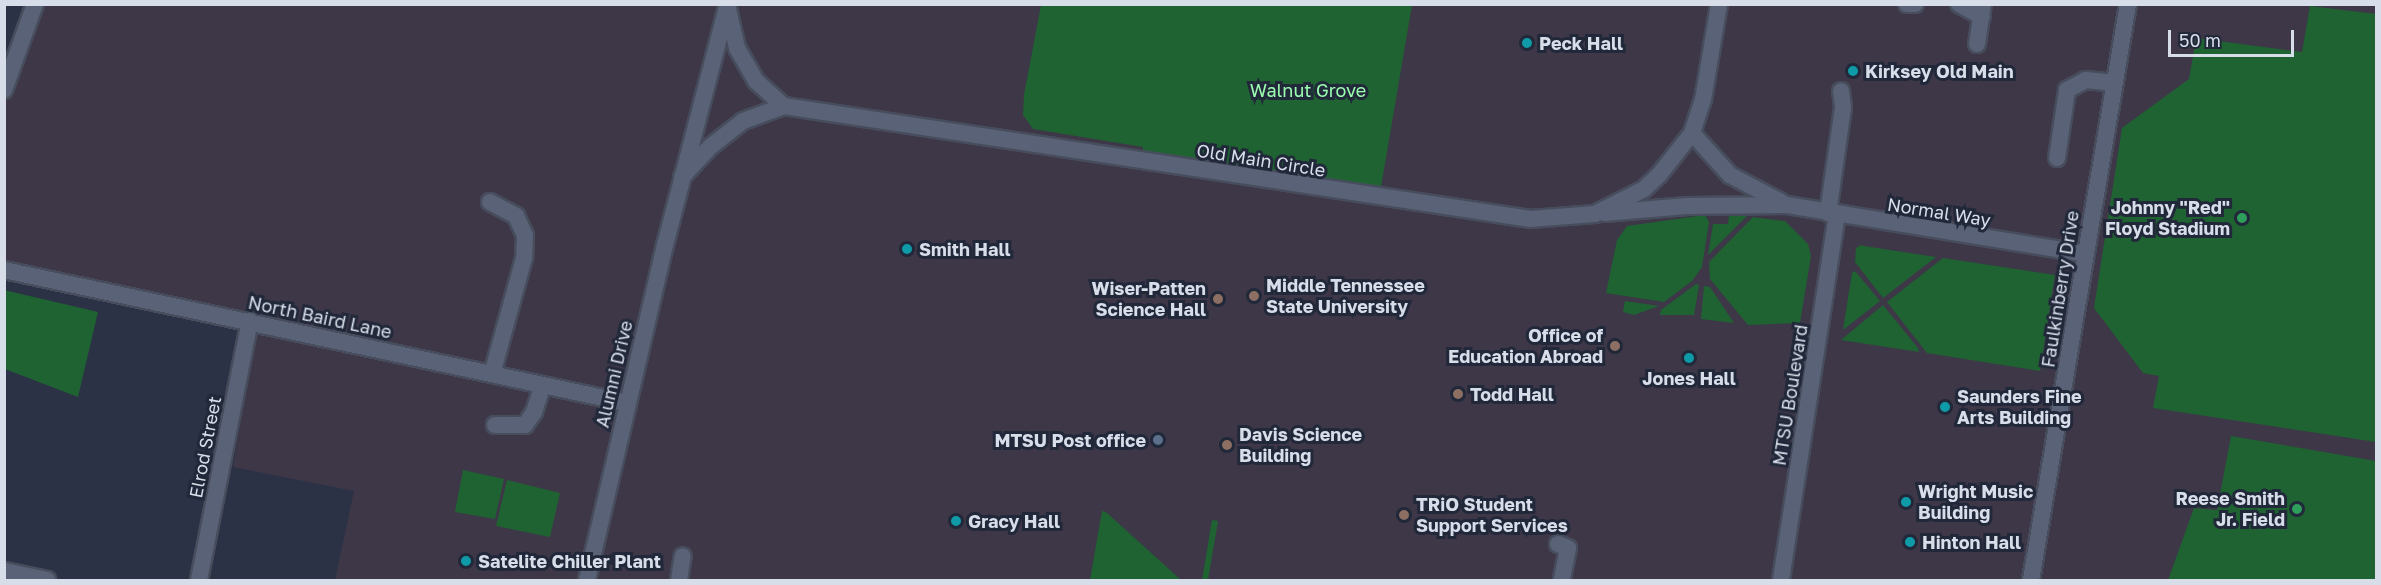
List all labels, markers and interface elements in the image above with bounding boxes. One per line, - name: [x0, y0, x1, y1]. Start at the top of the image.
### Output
- scale bar: [2171, 18, 2297, 56]
- text: 50 m: [2179, 29, 2221, 51]
- place label: Peck Hall: [1539, 32, 1623, 54]
- marker: Peck Hall: [1520, 36, 1534, 50]
- place label: Kirksey Old Main: [1865, 60, 2014, 82]
- marker: Kirksey Old Main: [1846, 64, 1860, 78]
- park label: Walnut Grove: [1250, 79, 1366, 101]
- street label: Old Main Circle: [1195, 139, 1327, 181]
- street label: Normal Way: [1886, 193, 1992, 231]
- place label: Johnny "Red" Floyd Stadium: [2105, 197, 2230, 240]
- street label: Faulkinberry Drive: [2037, 209, 2083, 369]
- marker: Johnny "Red" Floyd Stadium: [2235, 211, 2249, 225]
- place label: Smith Hall: [919, 238, 1011, 260]
- marker: Smith Hall: [900, 242, 914, 256]
- place label: Middle Tennessee State University: [1266, 275, 1425, 318]
- place label: Wiser-Patten Science Hall: [1091, 278, 1206, 320]
- marker: Middle Tennessee State University: [1247, 289, 1261, 303]
- street label: North Baird Lane: [246, 291, 394, 343]
- marker: Wiser-Patten Science Hall: [1211, 292, 1225, 306]
- street label: Alumni Drive: [591, 318, 637, 430]
- street label: MTSU Boulevard: [1768, 323, 1812, 467]
- place label: Office of Education Abroad: [1448, 325, 1603, 368]
- marker: Office of Education Abroad: [1608, 339, 1622, 353]
- marker: Jones Hall: [1682, 351, 1696, 365]
- place label: Jones Hall: [1642, 367, 1736, 389]
- place label: Todd Hall: [1470, 383, 1554, 405]
- place label: Saunders Fine Arts Building: [1957, 386, 2082, 428]
- marker: Todd Hall: [1451, 387, 1465, 401]
- street label: Elrod Street: [185, 394, 225, 500]
- marker: Saunders Fine Arts Building: [1938, 400, 1952, 414]
- place label: Davis Science Building: [1239, 424, 1362, 466]
- place label: MTSU Post office: [994, 429, 1146, 451]
- marker: MTSU Post office: [1151, 433, 1165, 447]
- marker: Davis Science Building: [1220, 438, 1234, 452]
- place label: Wright Music Building: [1918, 481, 2033, 524]
- place label: Reese Smith Jr. Field: [2175, 488, 2285, 530]
- place label: TRiO Student Support Services: [1416, 494, 1568, 536]
- marker: Wright Music Building: [1899, 495, 1913, 509]
- marker: Reese Smith Jr. Field: [2290, 502, 2304, 516]
- marker: TRiO Student Support Services: [1397, 508, 1411, 522]
- place label: Gracy Hall: [968, 510, 1060, 532]
- marker: Gracy Hall: [949, 514, 963, 528]
- place label: Hinton Hall: [1922, 531, 2021, 553]
- marker: Hinton Hall: [1903, 535, 1917, 549]
- place label: Satelite Chiller Plant: [478, 550, 661, 572]
- marker: Satelite Chiller Plant: [459, 554, 473, 568]

